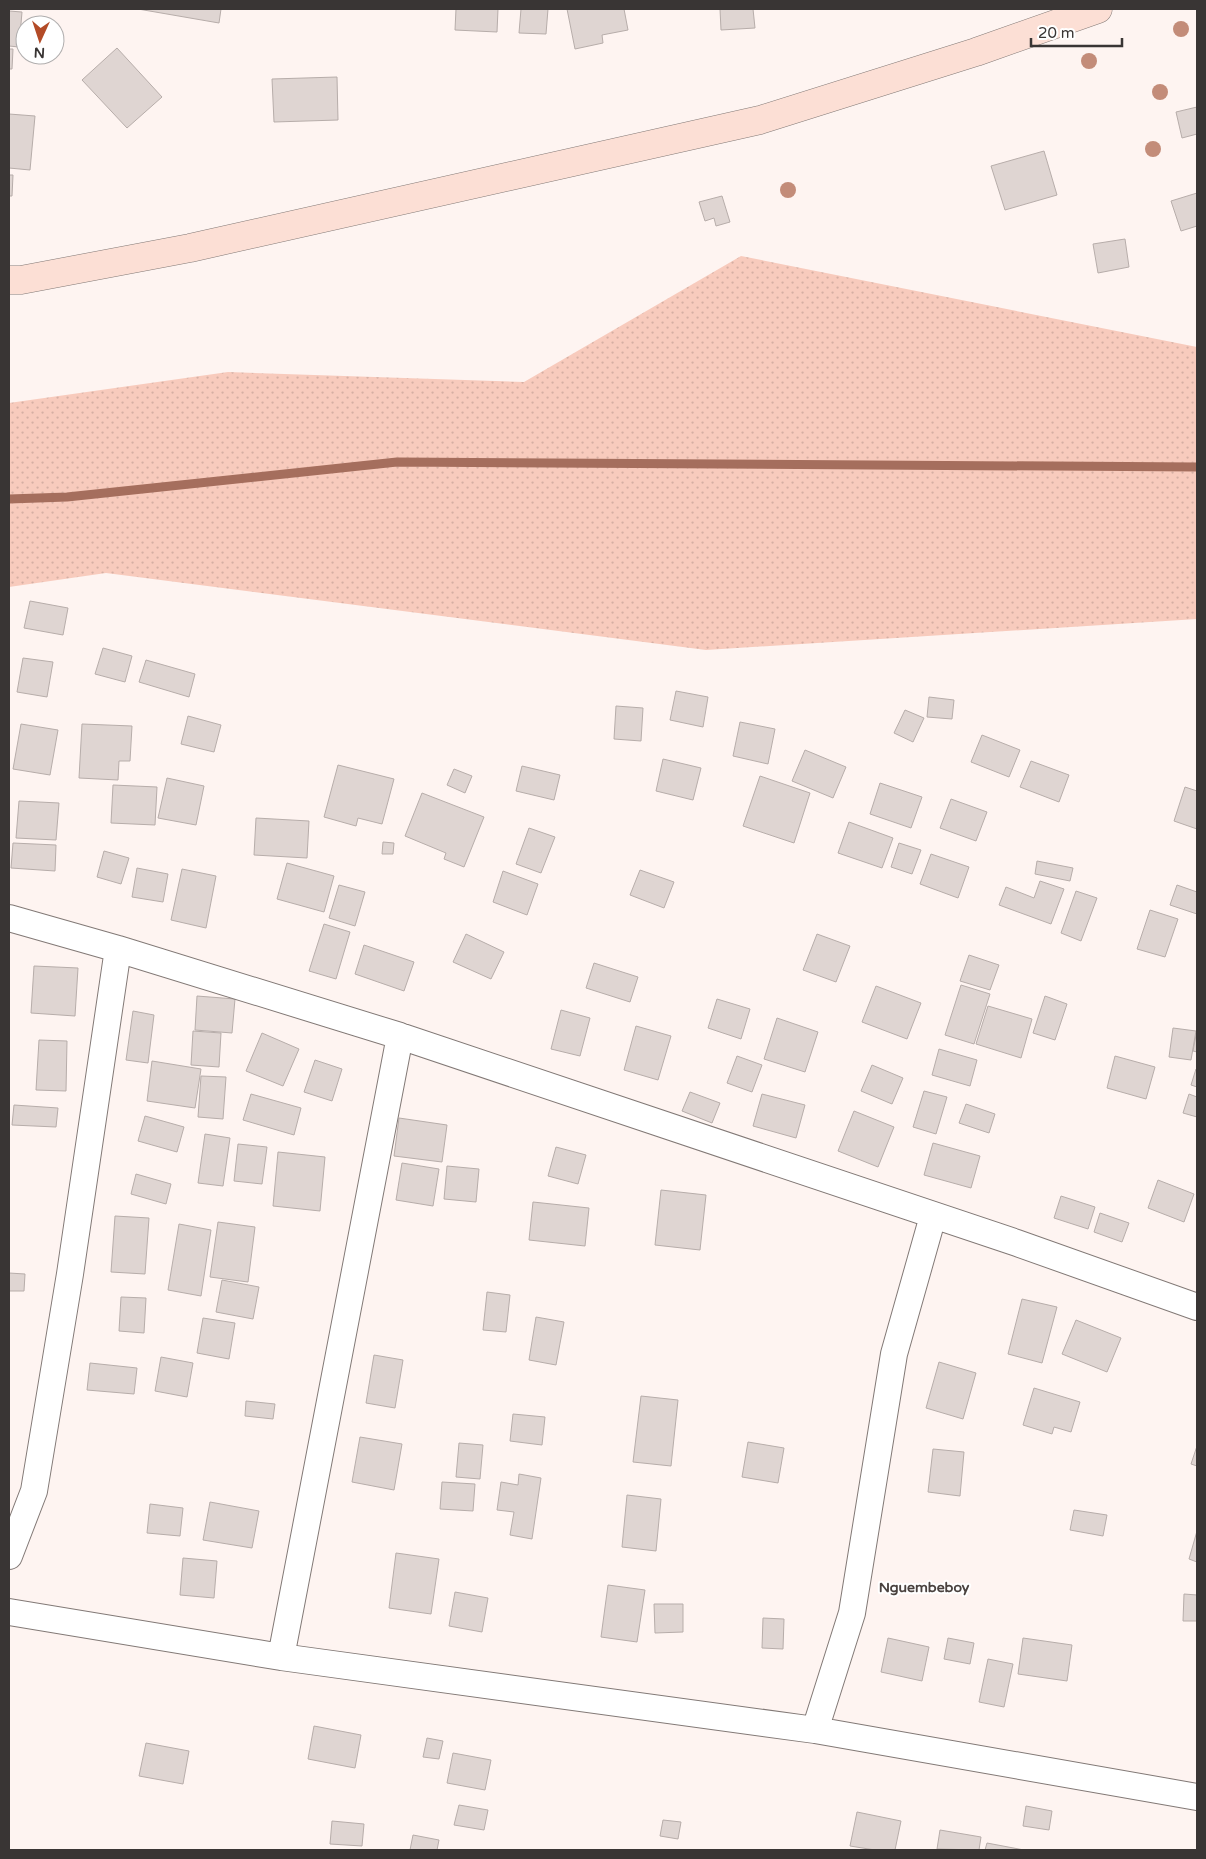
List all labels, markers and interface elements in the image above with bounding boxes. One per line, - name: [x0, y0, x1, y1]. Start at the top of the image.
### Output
- north arrow: [15, 15, 65, 65]
- scale bar: [1031, 15, 1122, 47]
- text: 20 m: [1038, 24, 1075, 42]
- text: N: [33, 44, 45, 61]
- district label: Nguembeboy: [879, 1579, 970, 1596]

